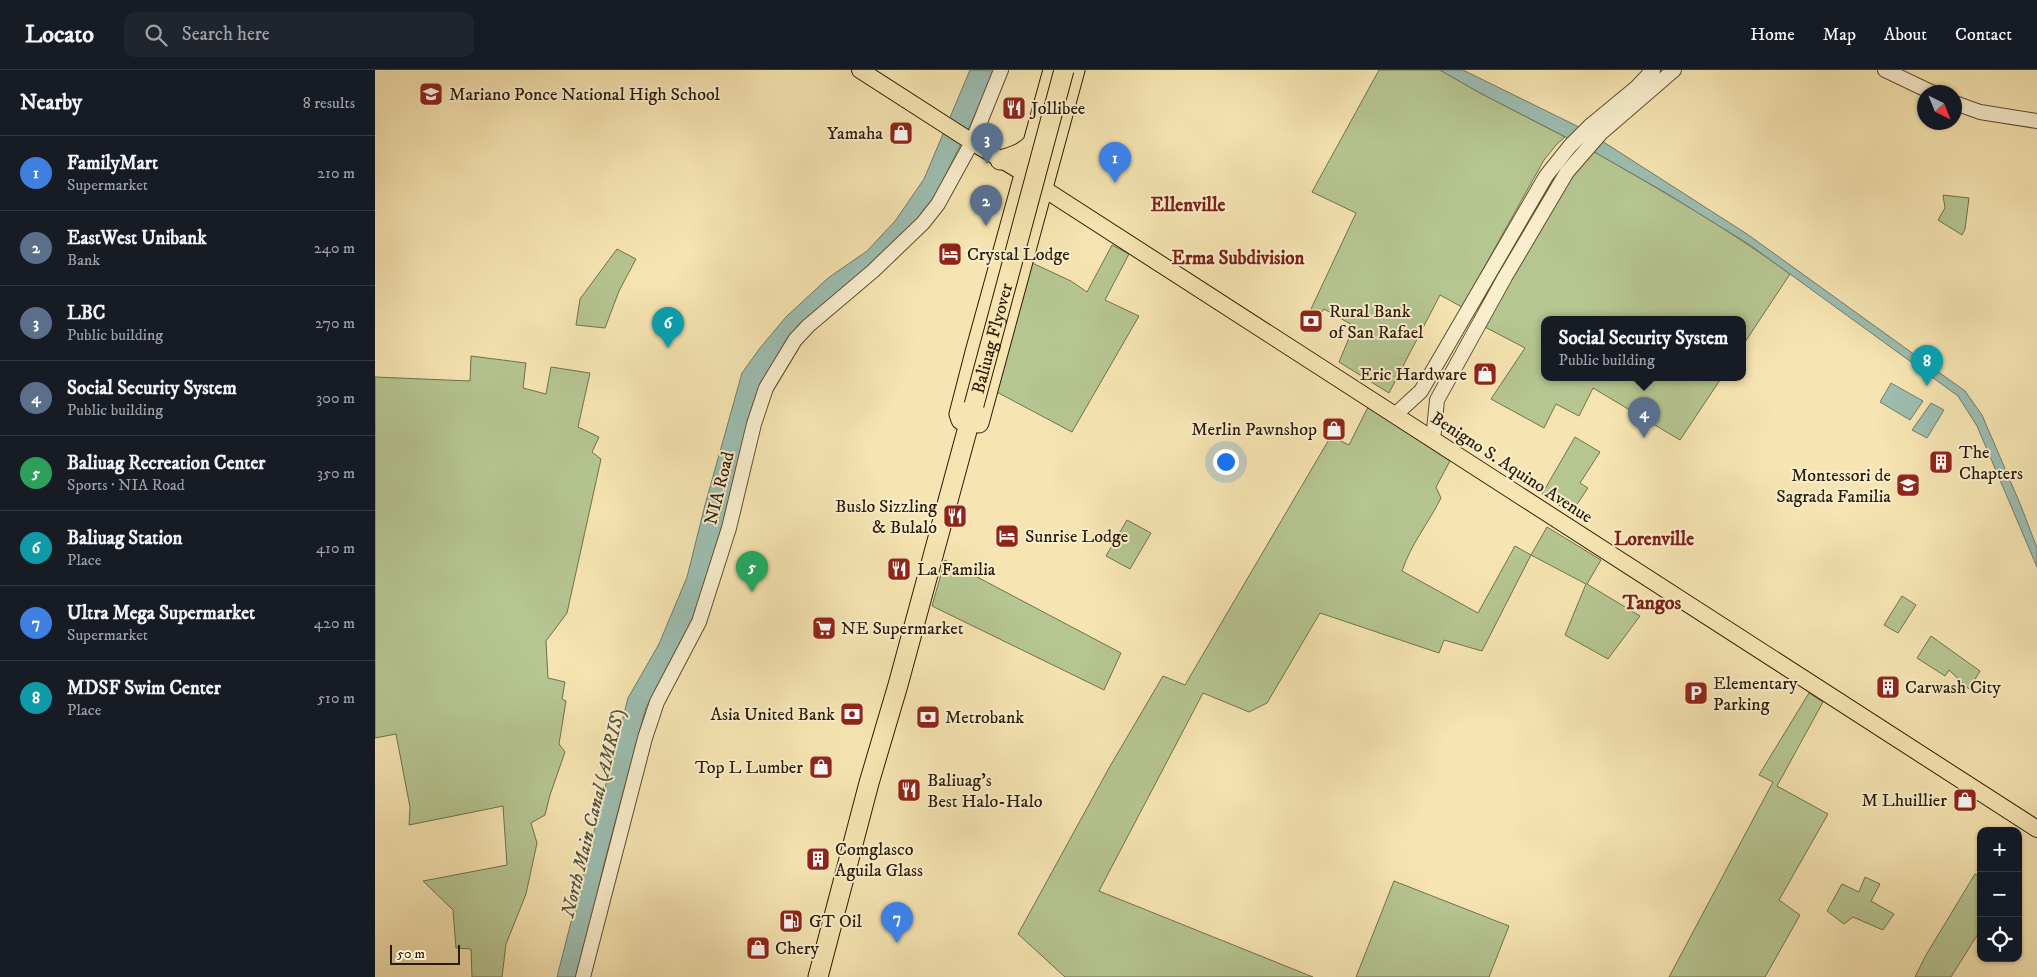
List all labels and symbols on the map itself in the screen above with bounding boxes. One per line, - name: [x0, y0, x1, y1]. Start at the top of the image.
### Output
- school or university icon: Mariano Ponce National High School: [418, 81, 444, 107]
- place label: Mariano Ponce National High School: [449, 84, 721, 106]
- north arrow: [1917, 85, 1962, 130]
- restaurant icon: Jollibee: [1001, 95, 1027, 121]
- place label: Jollibee: [1029, 98, 1085, 120]
- shop icon: Yamaha: [888, 120, 914, 146]
- place label: Yamaha: [827, 123, 883, 145]
- pin: 3: [971, 123, 1003, 164]
- pin: 1: [1099, 142, 1131, 183]
- pin: 2: [970, 185, 1002, 226]
- district label: Ellenville: [1151, 194, 1226, 217]
- hotel icon: Crystal Lodge: [937, 241, 963, 267]
- place label: Crystal Lodge: [967, 244, 1070, 266]
- district label: Erma Subdivision: [1171, 247, 1306, 270]
- street label: Baliuag Flyover: [968, 281, 1018, 396]
- place label: Rural Bank of San Rafael: [1329, 301, 1424, 344]
- pin: 6: [652, 307, 684, 348]
- bank icon: Rural Bank of San Rafael: [1298, 308, 1324, 334]
- pin: 8: [1911, 345, 1943, 386]
- shop icon: Eric Hardware: [1472, 361, 1498, 387]
- place label: Eric Hardware: [1360, 364, 1467, 386]
- pin: 4: [1628, 397, 1660, 438]
- street label: Benigno S. Aquino Avenue: [1426, 407, 1597, 528]
- shop icon: Merlin Pawnshop: [1321, 416, 1347, 442]
- place label: Merlin Pawnshop: [1191, 419, 1317, 441]
- place label: The Chapters: [1959, 442, 2023, 485]
- street label: NIA Road: [700, 449, 740, 527]
- your location: [1213, 449, 1239, 475]
- building icon: The Chapters: [1928, 449, 1954, 475]
- place label: Montessori de Sagrada Familia: [1776, 465, 1891, 508]
- school or university icon: Montessori de Sagrada Familia: [1895, 472, 1921, 498]
- place label: Buslo Sizzling & Bulalo: [835, 496, 937, 539]
- restaurant icon: Buslo Sizzling & Bulalo: [942, 503, 968, 529]
- hotel icon: Sunrise Lodge: [994, 523, 1020, 549]
- place label: Sunrise Lodge: [1025, 526, 1128, 548]
- district label: Lorenville: [1614, 528, 1694, 551]
- pin: 5: [736, 551, 768, 592]
- restaurant icon: La Familia: [886, 556, 912, 582]
- place label: La Familia: [917, 559, 996, 581]
- district label: Tangos: [1622, 591, 1682, 616]
- supermarket icon: NE Supermarket: [811, 615, 837, 641]
- place label: NE Supermarket: [841, 618, 964, 640]
- place label: Elementary Parking: [1713, 673, 1798, 716]
- building icon: Carwash City: [1875, 674, 1901, 700]
- place label: Carwash City: [1905, 677, 2001, 699]
- parking icon: Elementary Parking: [1683, 680, 1709, 706]
- bank icon: Asia United Bank: [839, 701, 865, 727]
- place label: Asia United Bank: [710, 704, 835, 726]
- bank icon: Metrobank: [915, 704, 941, 730]
- water label: North Main Canal (AMRIS): [556, 707, 630, 921]
- place label: Metrobank: [945, 707, 1024, 729]
- shop icon: Top L Lumber: [808, 754, 834, 780]
- place label: Top L Lumber: [695, 757, 803, 779]
- place label: Baliuag's Best Halo-Halo: [927, 770, 1043, 813]
- restaurant icon: Baliuag's Best Halo-Halo: [896, 777, 922, 803]
- shop icon: M Lhuillier: [1952, 787, 1978, 813]
- place label: M Lhuillier: [1861, 790, 1947, 812]
- place label: Comglasco Aguila Glass: [835, 839, 923, 882]
- building icon: Comglasco Aguila Glass: [805, 846, 831, 872]
- pin: 7: [881, 902, 913, 943]
- fuel station icon: GT Oil: [778, 908, 804, 934]
- place label: GT Oil: [809, 911, 862, 933]
- shop icon: Chery: [745, 935, 771, 961]
- place label: Chery: [775, 938, 819, 960]
- scale bar: [390, 942, 460, 965]

